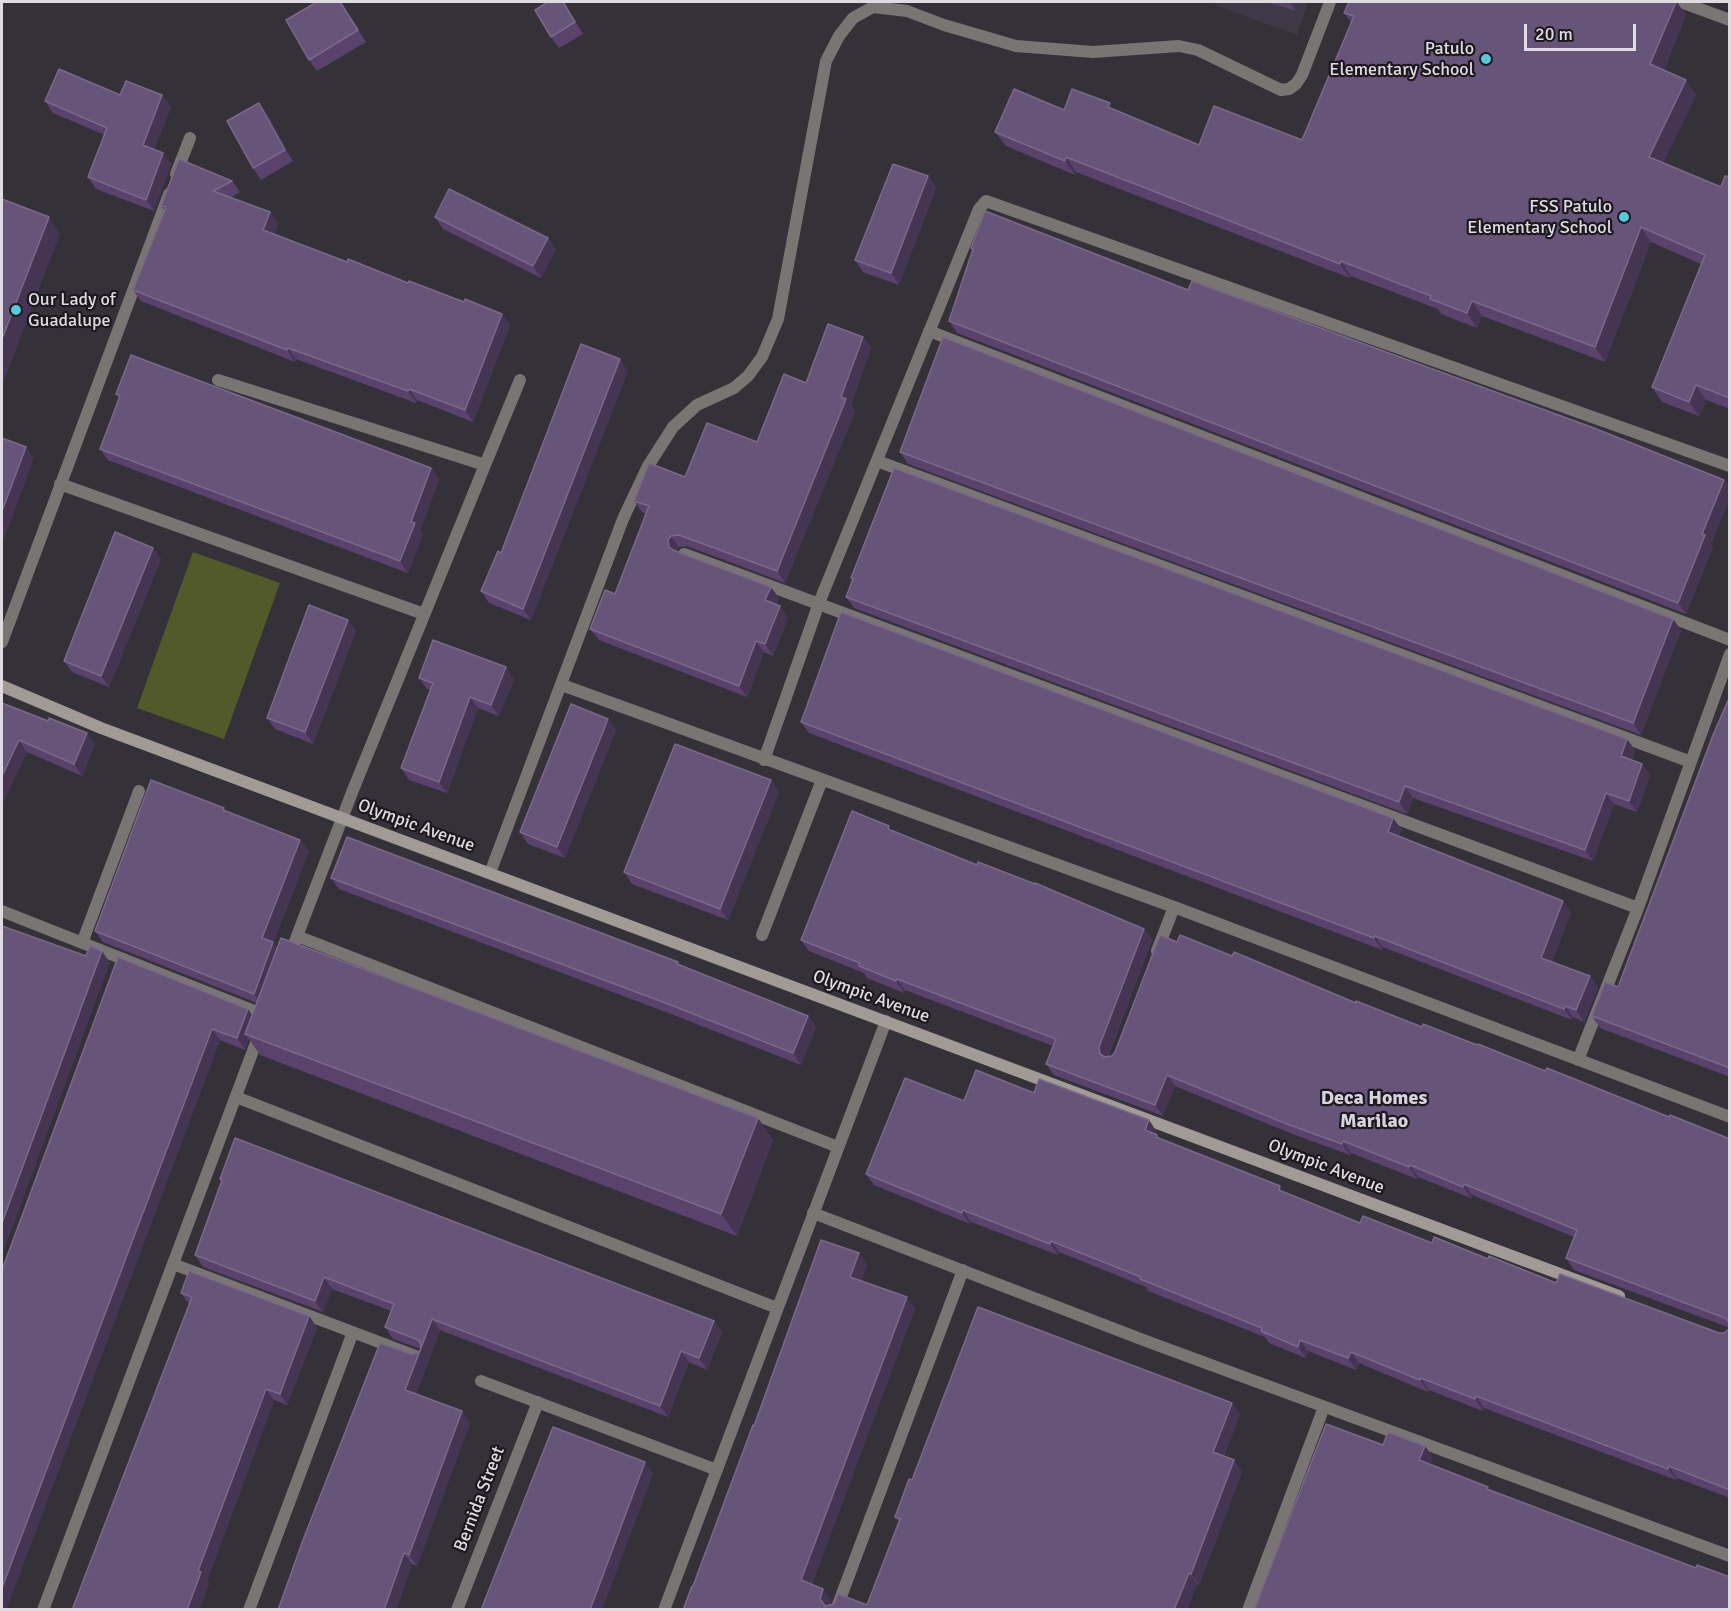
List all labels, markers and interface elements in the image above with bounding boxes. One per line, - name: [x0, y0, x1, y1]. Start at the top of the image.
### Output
- scale bar: [1527, 12, 1640, 50]
- text: 20 m: [1535, 23, 1573, 45]
- place label: Patulo Elementary School: [1329, 38, 1474, 80]
- marker: Patulo Elementary School: [1479, 52, 1493, 66]
- place label: FSS Patulo Elementary School: [1467, 196, 1612, 238]
- marker: FSS Patulo Elementary School: [1617, 210, 1631, 224]
- place label: Our Lady of Guadalupe: [28, 289, 116, 332]
- marker: Our Lady of Guadalupe: [9, 303, 23, 317]
- street label: Olympic Avenue: [355, 795, 477, 857]
- street label: Olympic Avenue: [810, 966, 932, 1028]
- district label: Deca Homes Marilao: [1321, 1087, 1427, 1134]
- street label: Olympic Avenue: [1265, 1135, 1387, 1199]
- street label: Bernida Street: [450, 1443, 510, 1555]

